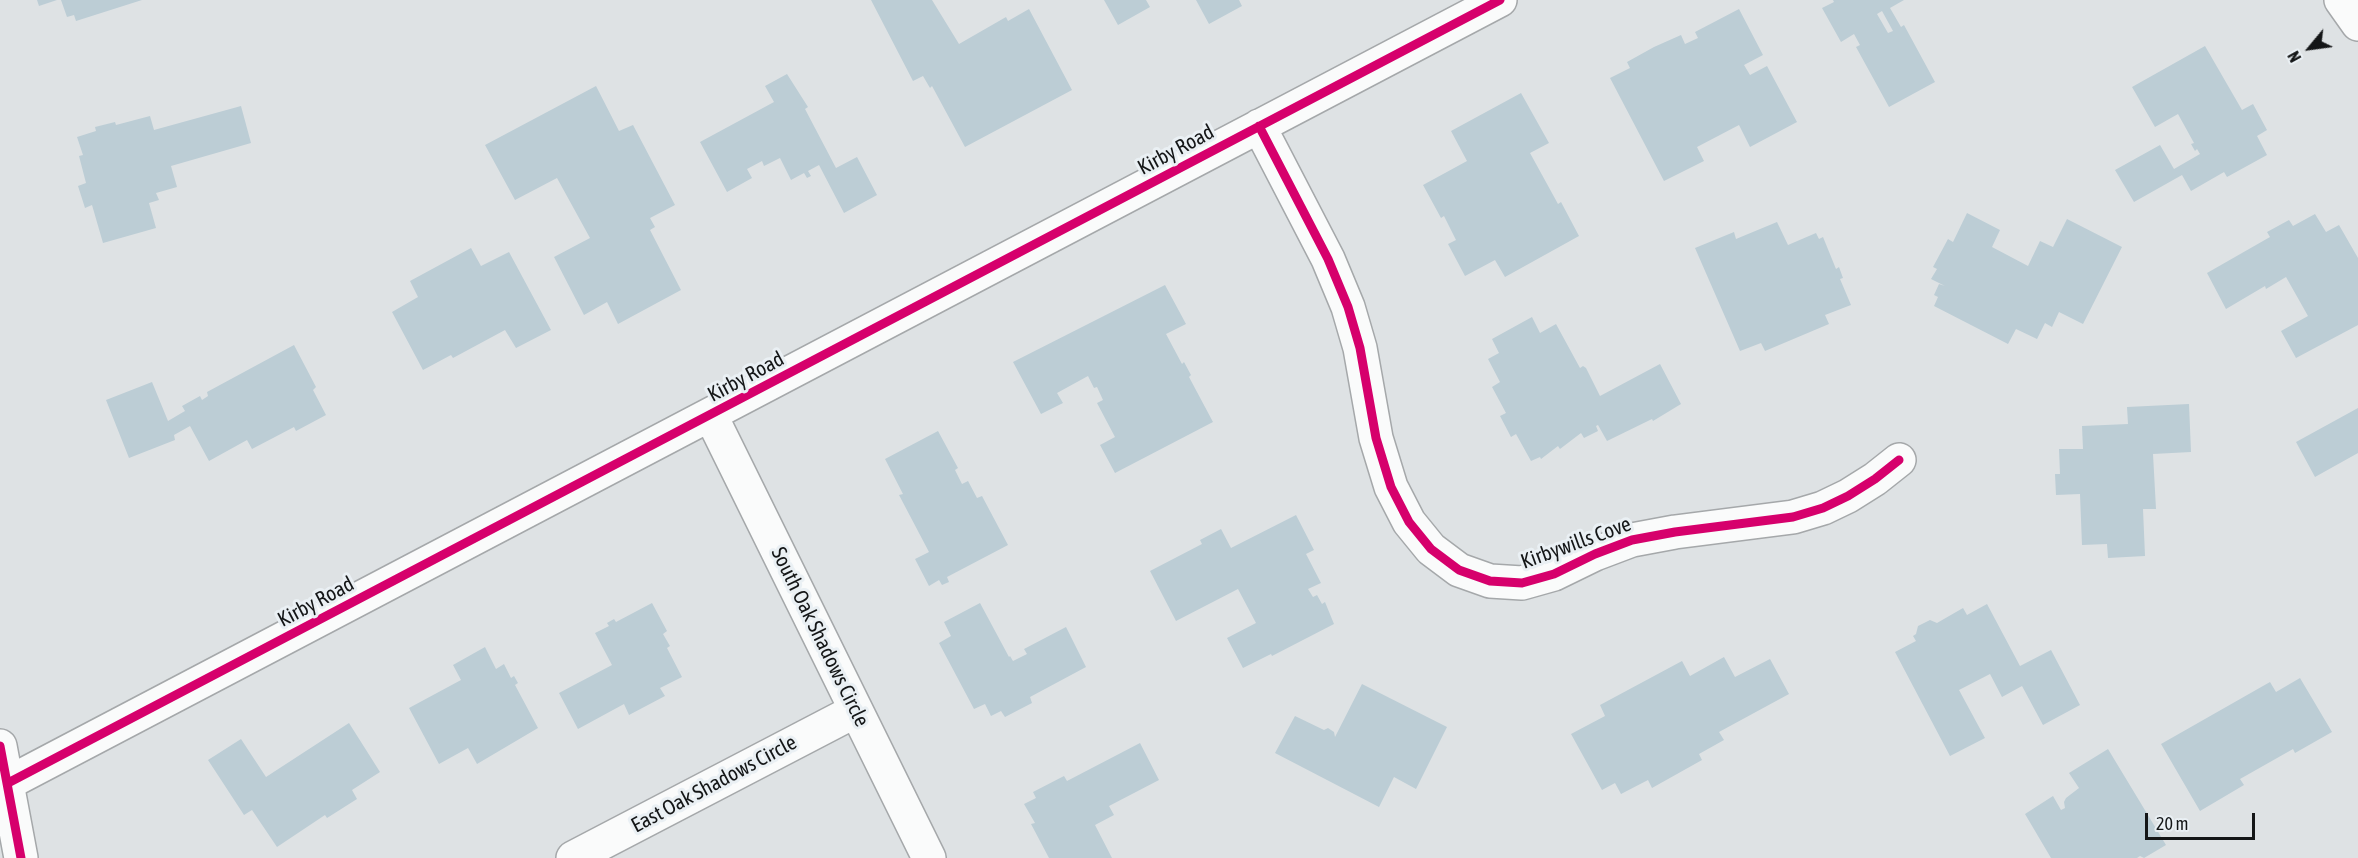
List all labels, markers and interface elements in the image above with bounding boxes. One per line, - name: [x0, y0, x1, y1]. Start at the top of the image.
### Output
- north arrow: [2280, 18, 2340, 78]
- text: N: [2284, 48, 2304, 65]
- street label: Kirby Road: [1134, 119, 1218, 181]
- street label: Kirby Road: [704, 346, 788, 408]
- street label: Kirbywills Cove: [1517, 511, 1635, 575]
- street label: South Oak Shadows Circle: [766, 543, 874, 731]
- street label: Kirby Road: [274, 571, 358, 633]
- street label: East Oak Shadows Circle: [627, 730, 801, 838]
- scale bar: [2148, 801, 2258, 839]
- text: 20 m: [2156, 813, 2188, 834]

